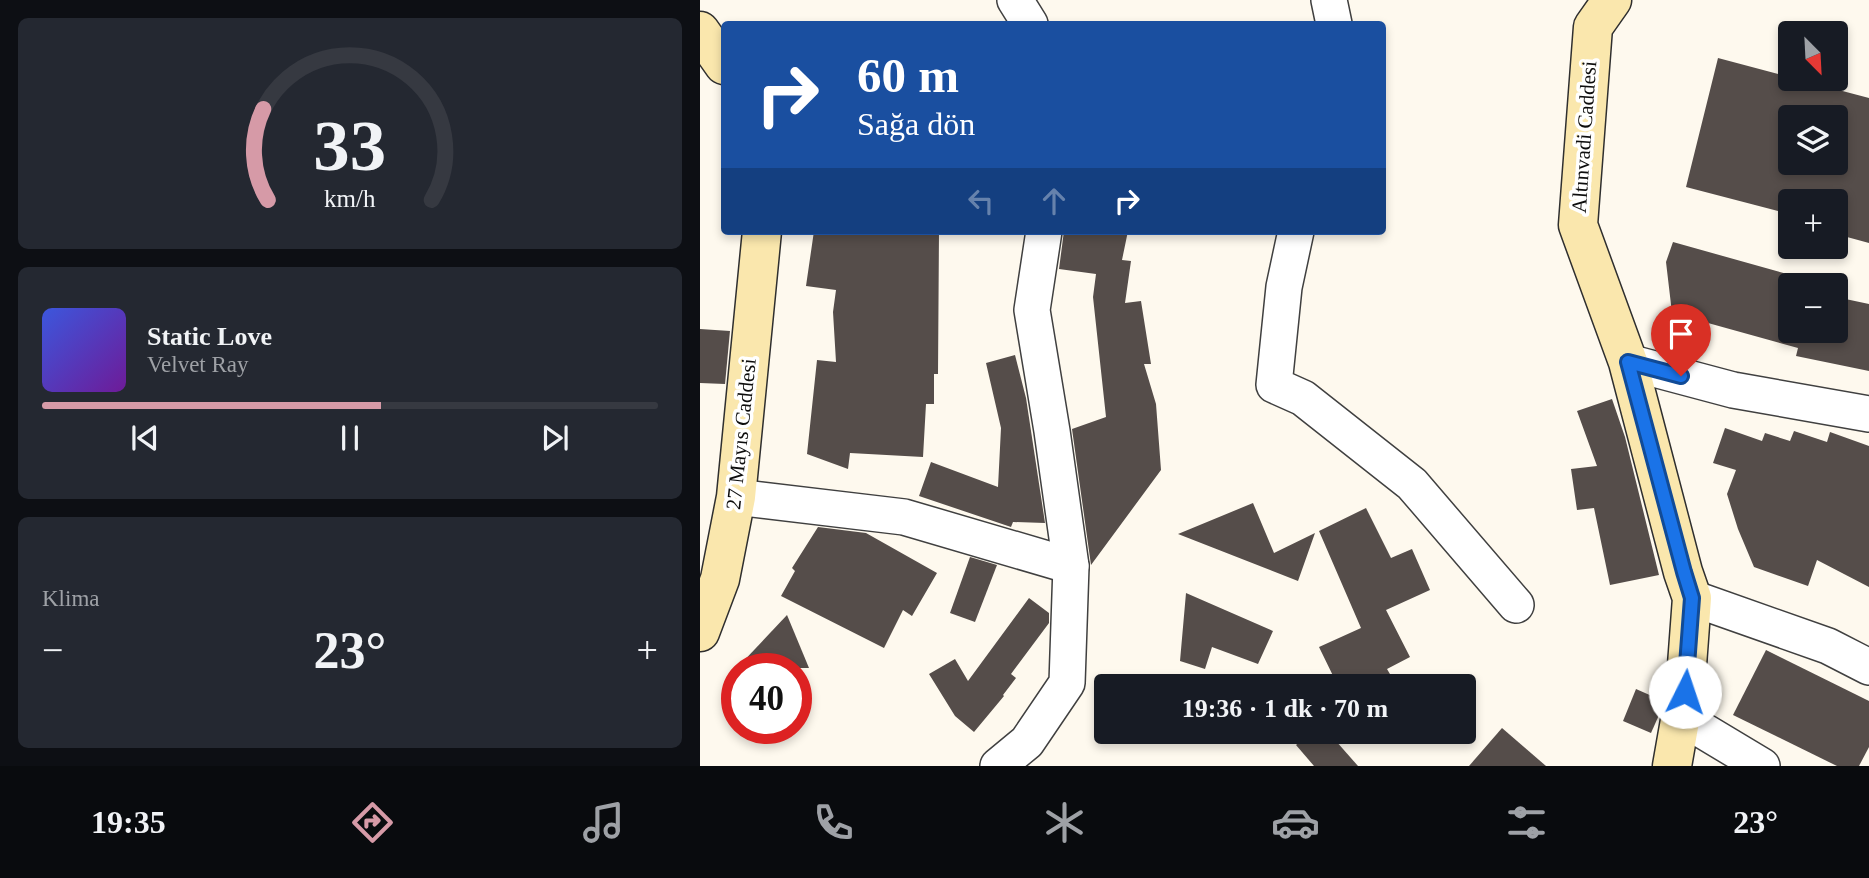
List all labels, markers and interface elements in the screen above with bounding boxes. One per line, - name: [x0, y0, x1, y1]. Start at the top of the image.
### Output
- north arrow: [1778, 21, 1848, 91]
- map controls: [1778, 21, 1848, 343]
- text: 60 m: [857, 48, 959, 103]
- icon: right: [742, 49, 833, 140]
- street label: Altınvadi Caddesi: [1567, 60, 1601, 214]
- text: 33: [314, 105, 386, 186]
- button: layers: [1778, 105, 1848, 175]
- text: Sağa dön: [857, 106, 975, 142]
- icon: left: [962, 182, 1000, 220]
- icon: ahead: [1035, 182, 1073, 220]
- icon: right: [1108, 182, 1146, 220]
- text: km/h: [324, 184, 376, 211]
- button: +: [1778, 189, 1848, 259]
- button: −: [1778, 273, 1848, 343]
- pin: [1651, 304, 1711, 376]
- icon: arrive: [1662, 315, 1700, 353]
- text: Static Love: [147, 322, 272, 351]
- text: Velvet Ray: [147, 352, 249, 377]
- street label: 27 Mayıs Caddesi: [721, 357, 761, 511]
- icon: previous: [126, 419, 164, 457]
- icon: pause: [331, 419, 369, 457]
- icon: next: [536, 419, 574, 457]
- text: Klima: [42, 586, 100, 611]
- text: 23°: [314, 622, 386, 679]
- text: −: [42, 629, 63, 671]
- text: +: [637, 629, 658, 671]
- speed limit sign: 40: [721, 653, 812, 744]
- position arrow: [1648, 655, 1722, 729]
- text: 19:36 · 1 dk · 70 m: [1182, 694, 1388, 723]
- icon: directions: [348, 798, 397, 847]
- icon: music: [579, 798, 628, 847]
- icon: phone: [809, 798, 858, 847]
- icon: climate: [1040, 798, 1089, 847]
- icon: car: [1271, 798, 1320, 847]
- icon: filters: [1502, 798, 1551, 847]
- text: 19:35: [91, 804, 166, 840]
- text: 23°: [1733, 804, 1778, 840]

